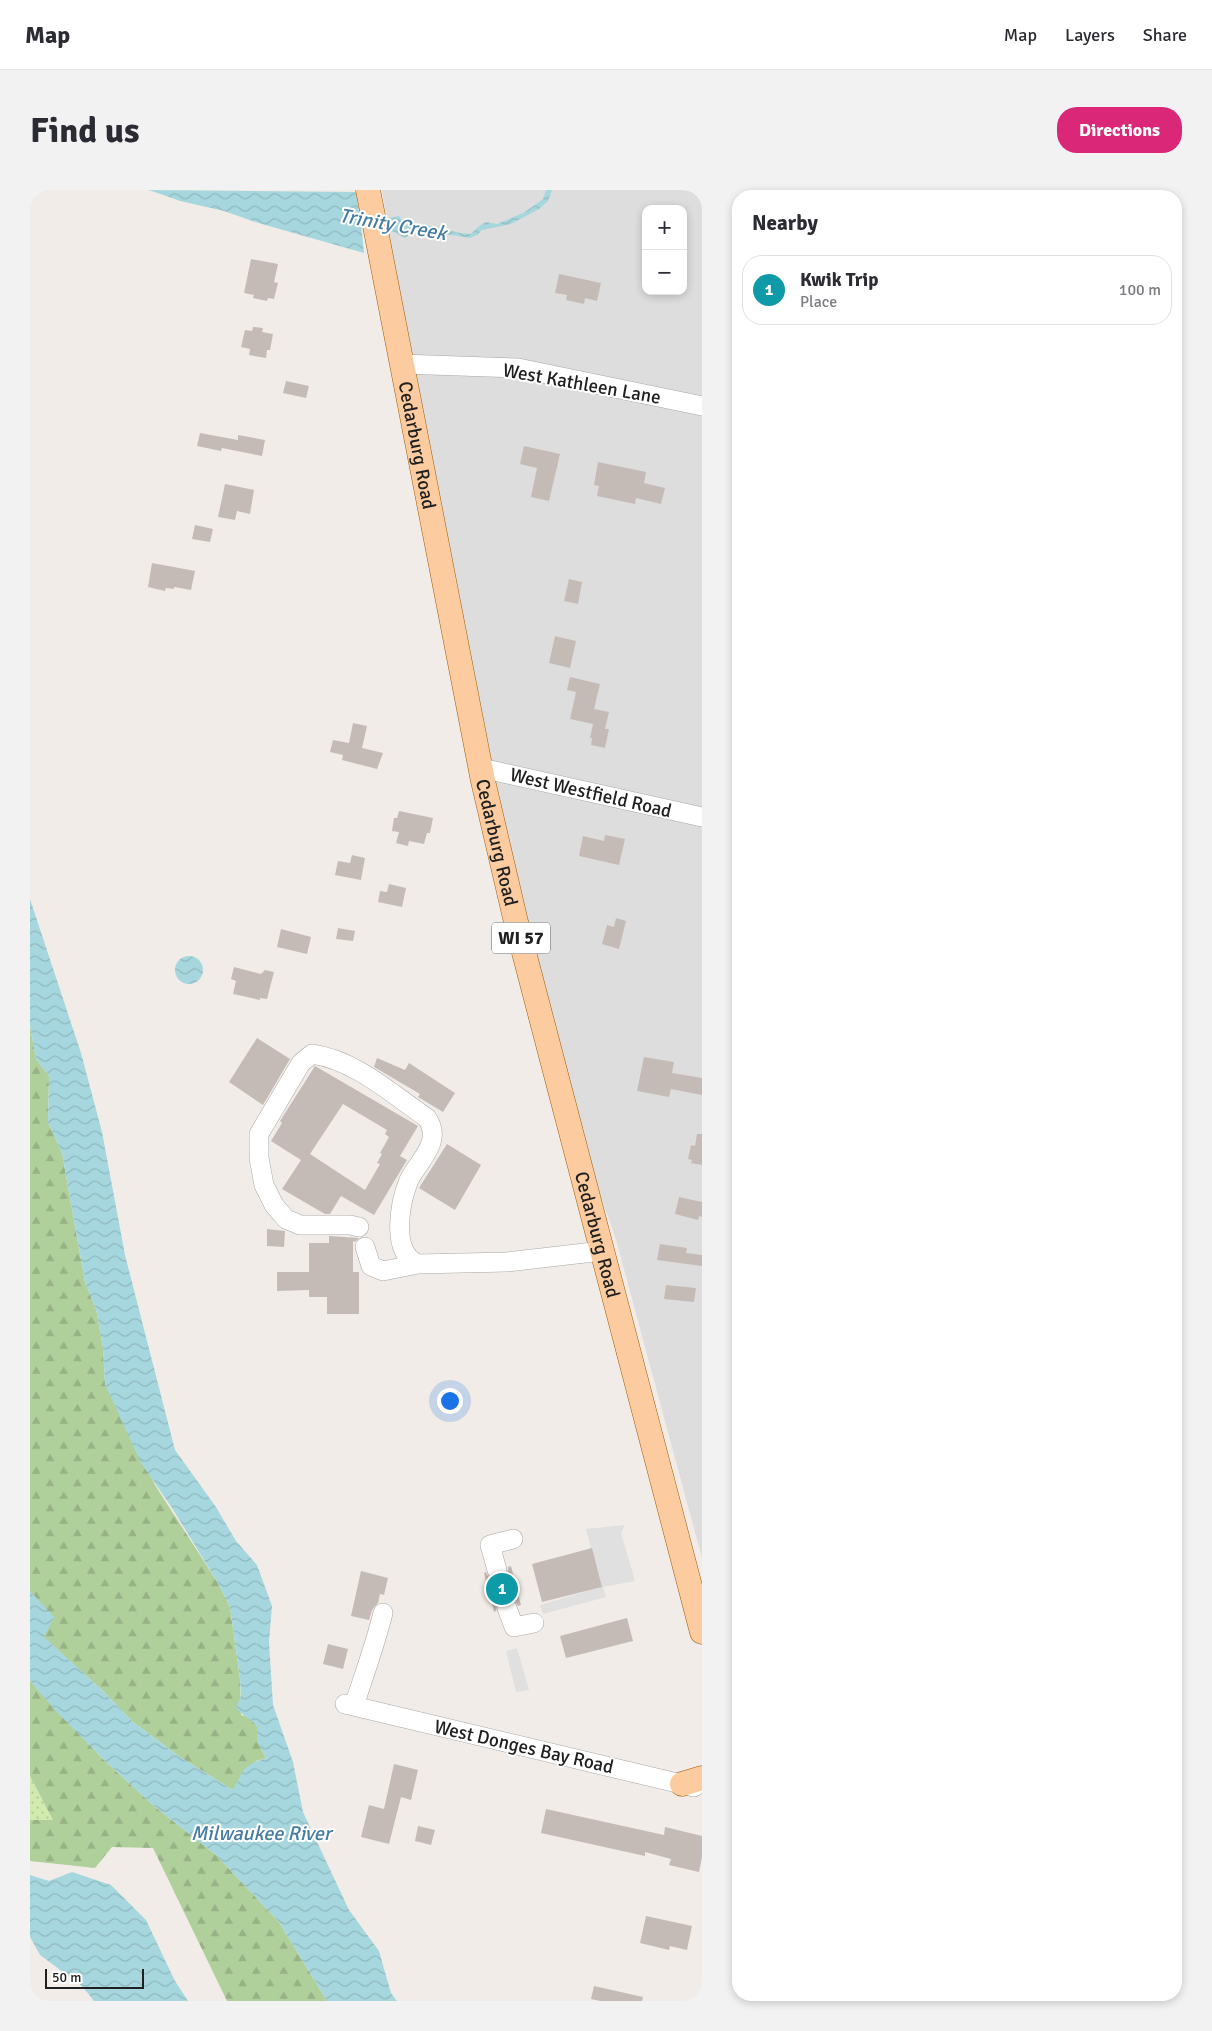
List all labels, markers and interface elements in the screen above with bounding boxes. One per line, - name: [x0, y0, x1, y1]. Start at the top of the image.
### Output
- text: Map: [25, 20, 70, 50]
- text: Map: [1004, 24, 1037, 46]
- text: Layers: [1065, 24, 1115, 46]
- text: Share: [1143, 24, 1187, 46]
- button: Directions: [1057, 107, 1182, 153]
- text: Find us: [30, 109, 140, 152]
- water label: Trinity Creek: [337, 203, 450, 247]
- map controls: [642, 205, 687, 295]
- button: +: [642, 205, 687, 250]
- text: Nearby: [752, 210, 818, 236]
- button: −: [642, 250, 687, 295]
- text: Kwik Trip: [800, 268, 878, 292]
- text: 1: [765, 280, 773, 300]
- text: 100 m: [1119, 280, 1161, 300]
- text: Place: [800, 292, 837, 312]
- street label: West Kathleen Lane: [501, 358, 663, 410]
- street label: Cedarburg Road: [393, 379, 441, 511]
- street label: West Westfield Road: [508, 763, 674, 823]
- street label: Cedarburg Road: [470, 777, 523, 908]
- road number: WI 57: [492, 922, 550, 954]
- street label: Cedarburg Road: [569, 1169, 625, 1301]
- your location: [437, 1388, 463, 1414]
- pin: 1: [486, 1570, 518, 1608]
- street label: West Donges Bay Road: [432, 1715, 616, 1779]
- water label: Milwaukee River: [191, 1821, 334, 1846]
- scale bar: [45, 1966, 144, 1989]
- text: 50 m: [52, 1969, 81, 1986]

